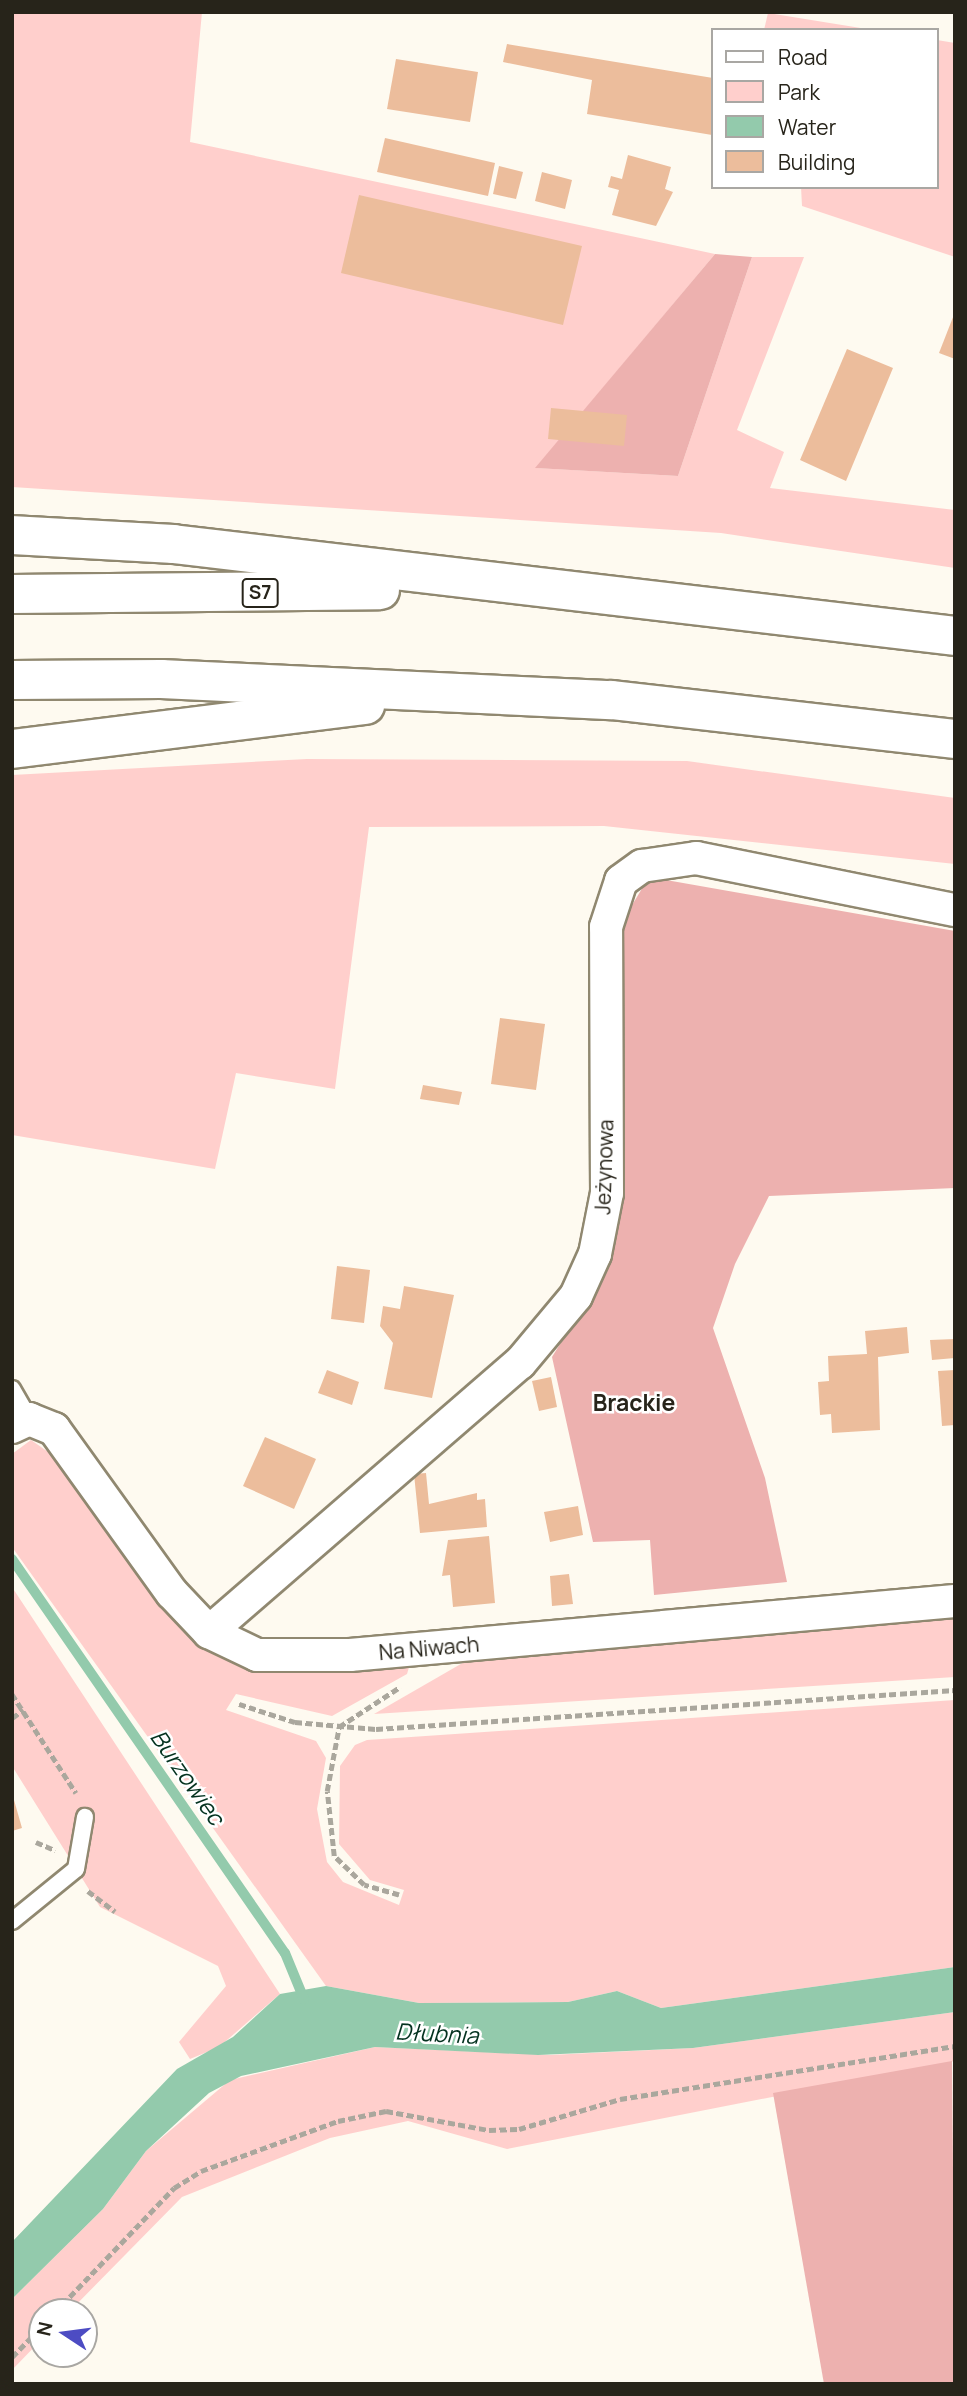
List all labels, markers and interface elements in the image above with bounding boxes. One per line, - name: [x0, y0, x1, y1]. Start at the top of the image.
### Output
- legend: [712, 28, 939, 189]
- text: Road: [778, 43, 828, 71]
- text: Park: [778, 78, 820, 106]
- text: Water: [778, 113, 836, 141]
- text: Building: [778, 148, 855, 176]
- road number: S7: [241, 578, 279, 608]
- street label: Jeżynowa: [590, 1119, 618, 1215]
- district label: Brackie: [593, 1388, 675, 1416]
- street label: Na Niwach: [378, 1631, 480, 1665]
- water label: Burzowiec: [145, 1724, 231, 1830]
- water label: Dłubnia: [395, 2017, 479, 2049]
- north arrow: [28, 2298, 98, 2368]
- text: N: [30, 2319, 59, 2338]

